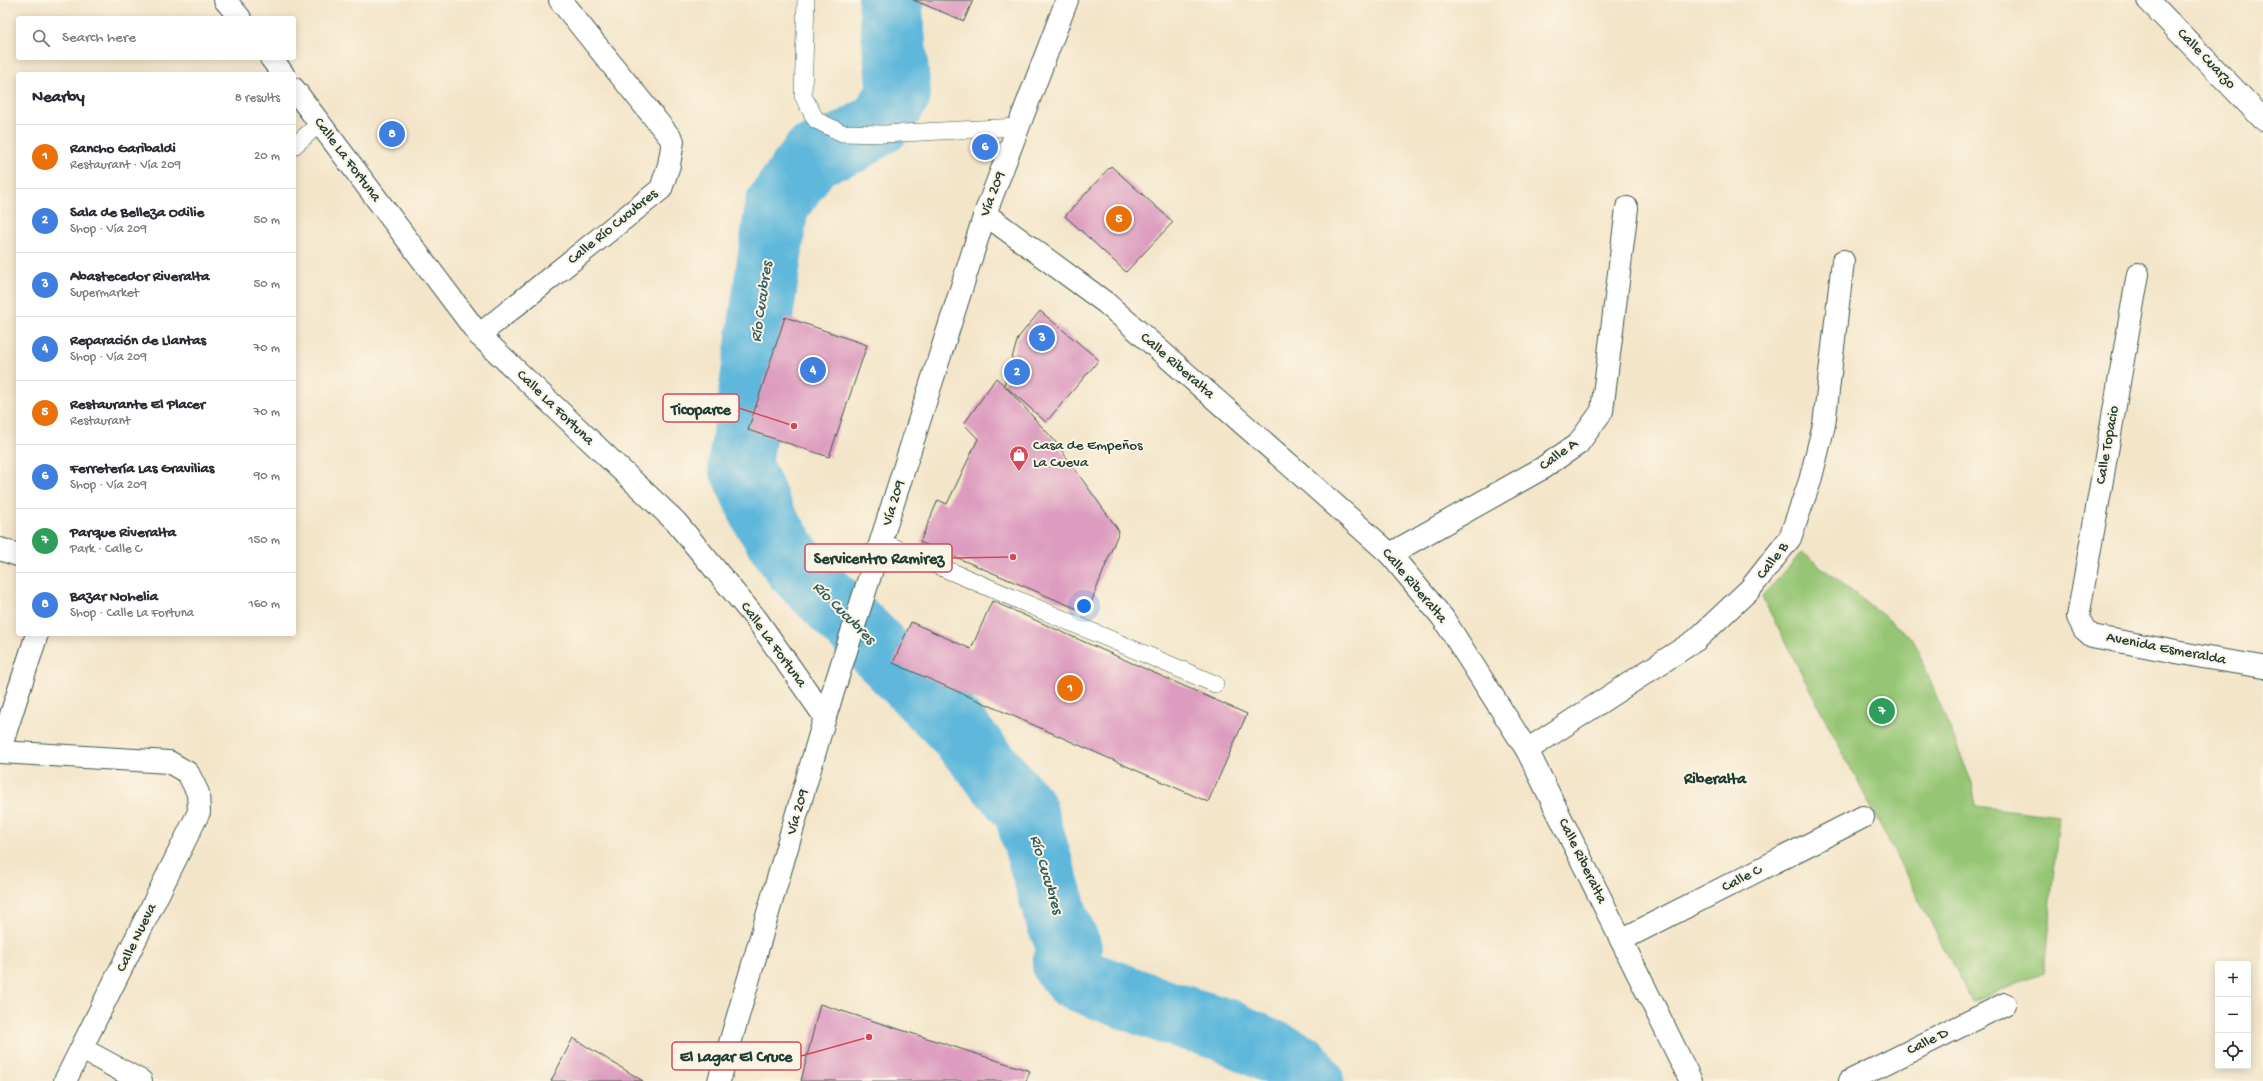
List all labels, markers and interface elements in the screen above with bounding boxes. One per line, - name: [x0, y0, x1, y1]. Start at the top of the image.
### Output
- search box: [16, 16, 296, 60]
- street label: Calle Cuarzo: [2173, 25, 2240, 93]
- icon: search: [30, 27, 52, 49]
- text: Search here: [62, 29, 136, 47]
- text: Nearby: [32, 88, 85, 108]
- text: 8 results: [235, 91, 280, 106]
- street label: Calle La Fortuna: [309, 114, 385, 206]
- pin: 8: [379, 119, 405, 149]
- pin: 6: [972, 132, 998, 162]
- text: Rancho Garibaldi: [70, 140, 176, 158]
- text: 1: [42, 149, 48, 164]
- text: 20 m: [254, 149, 280, 164]
- text: Restaurant · Vía 209: [70, 158, 181, 173]
- street label: Vía 209: [976, 168, 1010, 220]
- street label: Calle Río Cucubres: [564, 185, 662, 269]
- text: Sala de Belleza Odilie: [70, 204, 204, 222]
- pin: 5: [1106, 204, 1132, 234]
- text: 2: [42, 213, 48, 228]
- text: 50 m: [253, 213, 280, 228]
- text: Shop · Vía 209: [70, 222, 147, 237]
- water label: Río Cucubres: [748, 258, 778, 344]
- text: Abastecedor Riveralta: [70, 268, 210, 286]
- text: 3: [42, 277, 48, 292]
- text: 50 m: [253, 277, 280, 292]
- text: Supermarket: [70, 286, 139, 301]
- pin: 3: [1029, 323, 1055, 353]
- street label: Calle Riberalta: [1136, 329, 1218, 404]
- text: Reparación de Llantas: [70, 332, 206, 350]
- text: 4: [42, 341, 48, 356]
- text: 70 m: [254, 341, 280, 356]
- text: Shop · Vía 209: [70, 350, 147, 365]
- pin: 4: [800, 355, 826, 385]
- pin: 2: [1004, 357, 1030, 387]
- street label: Calle La Fortuna: [512, 366, 598, 450]
- callout: Ticoparce: [663, 394, 739, 422]
- text: Restaurante El Placer: [70, 396, 205, 414]
- text: Ticoparce: [669, 402, 731, 421]
- street label: Calle Topacio: [2092, 404, 2124, 486]
- text: 5: [42, 405, 48, 420]
- text: 70 m: [254, 405, 280, 420]
- text: Restaurant: [70, 414, 130, 429]
- street label: Calle A: [1536, 434, 1583, 475]
- place label: Casa de Empeños La Cueva: [1033, 437, 1143, 472]
- shop icon: Casa de Empeños La Cueva: [1008, 444, 1030, 472]
- text: Ferretería Las Gravilias: [70, 460, 214, 478]
- text: 6: [42, 469, 48, 484]
- text: 90 m: [254, 469, 280, 484]
- text: Shop · Vía 209: [70, 478, 147, 493]
- street label: Vía 209: [878, 478, 910, 529]
- text: Parque Riveralta: [70, 524, 176, 542]
- text: 7: [42, 533, 48, 548]
- text: 150 m: [248, 533, 280, 548]
- street label: Calle B: [1753, 539, 1793, 583]
- text: Park · Calle C: [70, 542, 142, 557]
- callout: Servicentro Ramirez: [805, 544, 952, 572]
- street label: Calle Riberalta: [1377, 545, 1451, 628]
- text: Servicentro Ramirez: [814, 551, 945, 570]
- water label: Río Cucubres: [808, 579, 880, 651]
- text: Bazar Nohelia: [70, 588, 158, 606]
- your location: [1074, 596, 1094, 616]
- text: 8: [41, 597, 49, 612]
- text: 160 m: [248, 597, 280, 612]
- street label: Calle La Fortuna: [736, 599, 810, 692]
- text: Shop · Calle La Fortuna: [70, 606, 194, 621]
- street label: Avenida Esmeralda: [2105, 629, 2228, 670]
- pin: 1: [1057, 673, 1083, 703]
- pin: 7: [1869, 696, 1895, 726]
- district label: Riberalta: [1683, 771, 1747, 790]
- street label: Vía 209: [783, 787, 813, 838]
- street label: Calle Riberalta: [1554, 815, 1611, 907]
- water label: Río Cucubres: [1024, 833, 1067, 919]
- street label: Calle C: [1719, 861, 1766, 897]
- street label: Calle Nueva: [113, 900, 162, 975]
- map controls: [2215, 961, 2251, 1069]
- button: +: [2215, 961, 2251, 997]
- button: −: [2215, 997, 2251, 1033]
- street label: Calle D: [1904, 1024, 1952, 1060]
- button: locate: [2215, 1033, 2251, 1069]
- callout: El Lagar El Cruce: [672, 1042, 801, 1070]
- text: El Lagar El Cruce: [680, 1049, 793, 1068]

